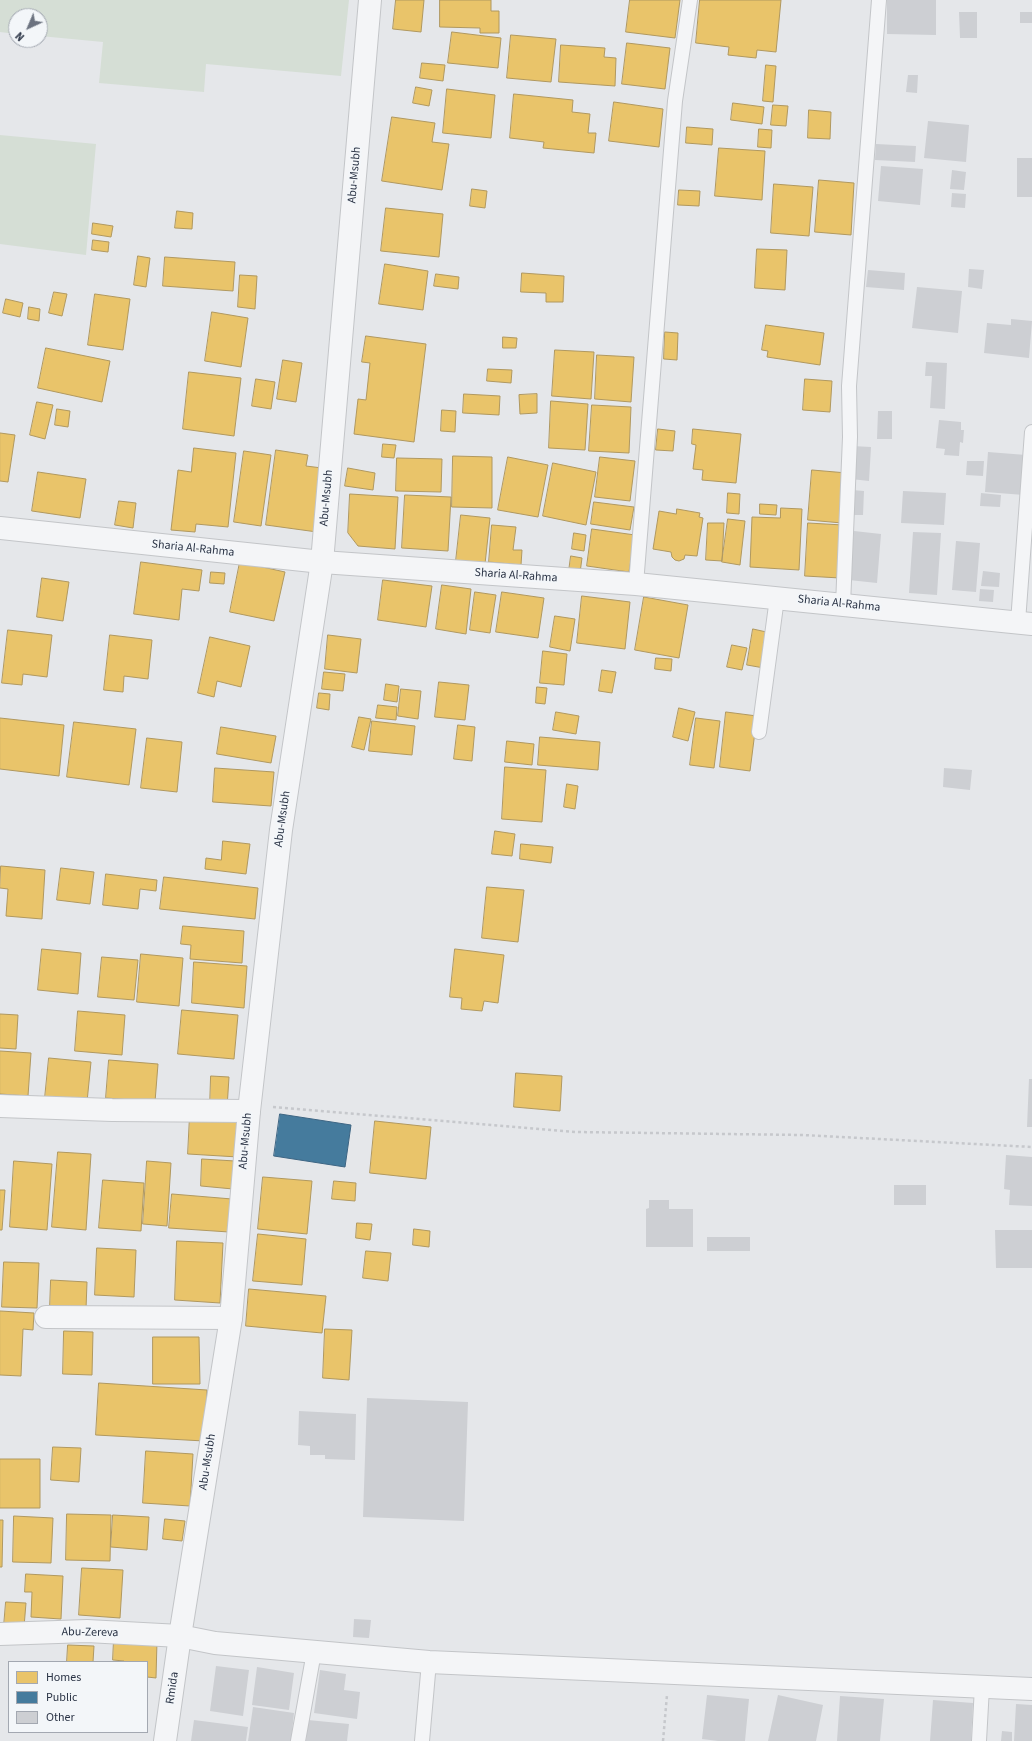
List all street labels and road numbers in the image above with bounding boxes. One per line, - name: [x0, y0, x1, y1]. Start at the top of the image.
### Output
- street label: Abu-Msubh: [345, 146, 365, 204]
- street label: Abu-Msubh: [317, 469, 337, 527]
- street label: Sharia Al-Rahma: [151, 537, 235, 561]
- street label: Sharia Al-Rahma: [474, 566, 558, 586]
- street label: Sharia Al-Rahma: [797, 592, 881, 616]
- street label: Abu-Msubh: [272, 790, 294, 848]
- street label: Abu-Msubh: [236, 1112, 256, 1170]
- street label: Abu-Msubh: [196, 1433, 220, 1491]
- street label: Abu-Zereva: [61, 1625, 119, 1641]
- street label: Rmida: [164, 1671, 182, 1705]

